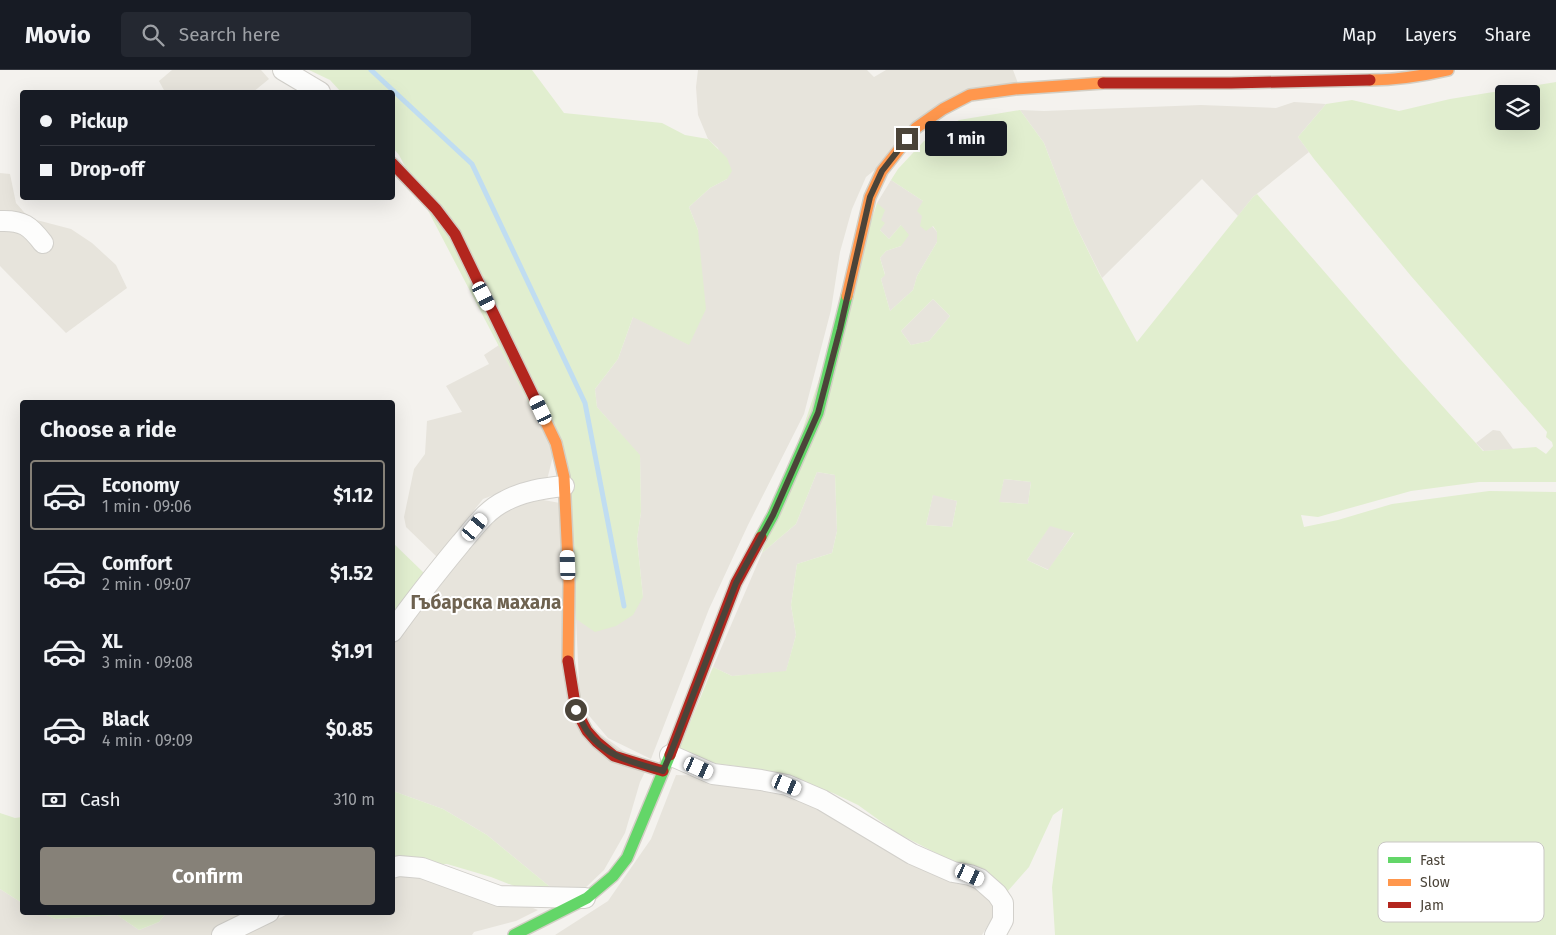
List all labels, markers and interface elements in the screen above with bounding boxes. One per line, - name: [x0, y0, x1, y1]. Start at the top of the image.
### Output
- search box: [121, 12, 471, 57]
- text: Movio: [25, 21, 91, 49]
- icon: search: [139, 21, 167, 49]
- text: Search here: [179, 23, 280, 46]
- text: Map: [1342, 24, 1377, 46]
- text: Layers: [1405, 24, 1457, 46]
- text: Share: [1485, 24, 1531, 46]
- map controls: [1495, 85, 1540, 130]
- button: layers: [1495, 85, 1540, 130]
- text: Pickup: [70, 110, 128, 133]
- callout: 1 min: [924, 122, 1007, 156]
- route end: [896, 128, 918, 150]
- text: 1 min: [947, 129, 985, 148]
- text: Drop-off: [70, 158, 144, 181]
- car: [470, 279, 497, 313]
- car: [527, 393, 554, 427]
- text: Choose a ride: [40, 416, 176, 443]
- icon: car: [42, 473, 87, 518]
- text: Economy: [102, 474, 179, 497]
- text: $1.12: [333, 484, 373, 507]
- text: 1 min · 09:06: [102, 497, 192, 516]
- car: [459, 511, 490, 543]
- car: [559, 550, 576, 580]
- icon: car: [42, 551, 87, 596]
- text: Comfort: [102, 552, 172, 575]
- text: $1.52: [330, 562, 373, 585]
- text: 2 min · 09:07: [102, 575, 191, 594]
- district label: Гъбарска махала: [411, 591, 561, 614]
- icon: car: [42, 629, 87, 674]
- text: XL: [102, 630, 123, 653]
- text: $1.91: [331, 640, 373, 663]
- text: 3 min · 09:08: [102, 653, 193, 672]
- route start: [565, 699, 587, 721]
- icon: car: [42, 707, 87, 752]
- text: Black: [102, 708, 149, 731]
- text: $0.85: [326, 718, 373, 741]
- text: 4 min · 09:09: [102, 731, 193, 750]
- car: [682, 755, 715, 781]
- car: [770, 772, 803, 798]
- icon: cash: [40, 786, 68, 814]
- text: Cash: [80, 788, 121, 811]
- text: 310 m: [334, 790, 375, 809]
- legend: [1378, 842, 1544, 922]
- button: Confirm: [40, 847, 375, 905]
- text: Fast: [1420, 852, 1446, 869]
- car: [953, 862, 986, 888]
- text: Slow: [1420, 874, 1450, 891]
- text: Jam: [1420, 897, 1444, 914]

